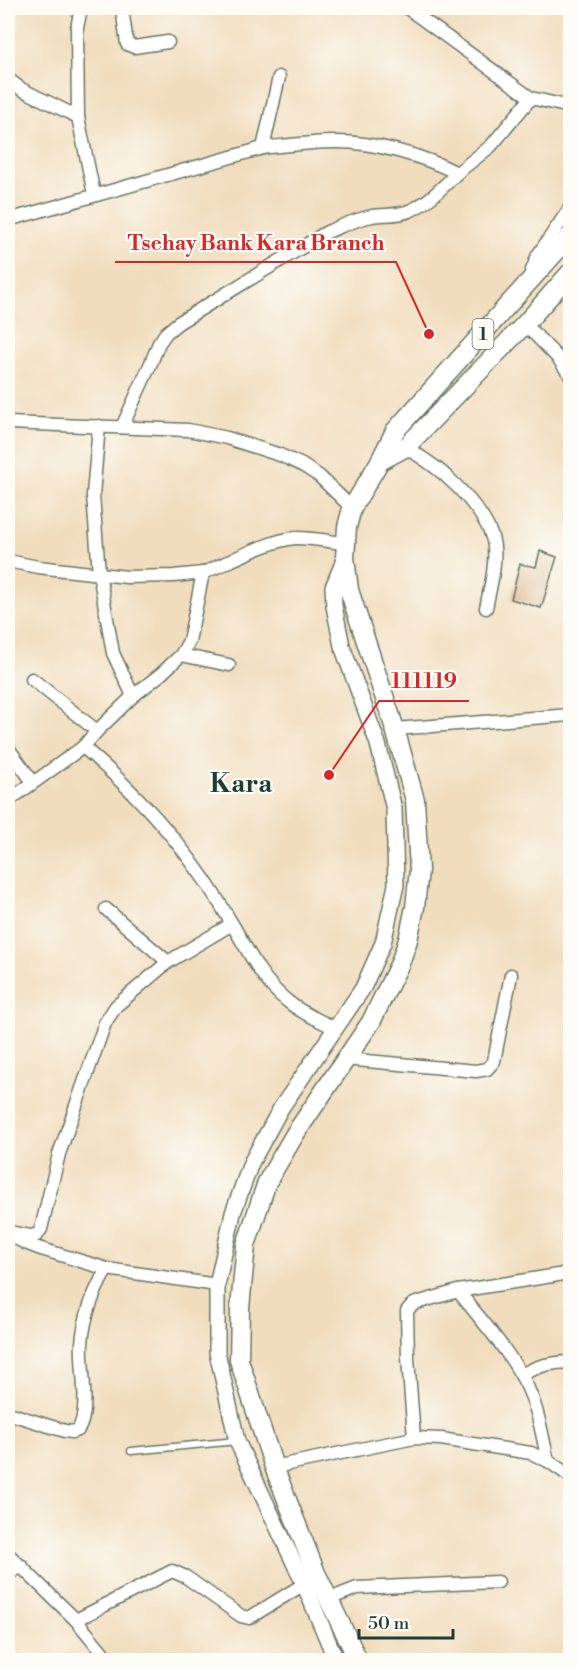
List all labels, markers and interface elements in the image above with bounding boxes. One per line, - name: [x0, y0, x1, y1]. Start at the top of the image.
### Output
- callout: Tsehay Bank Kara Branch: [115, 223, 396, 262]
- text: Tsehay Bank Kara Branch: [127, 231, 385, 257]
- road number: 1: [472, 319, 494, 349]
- callout: 111119: [379, 662, 469, 701]
- text: 111119: [391, 669, 457, 695]
- district label: Kara: [210, 768, 273, 800]
- scale bar: [359, 1602, 454, 1640]
- text: 50 m: [368, 1612, 410, 1635]

